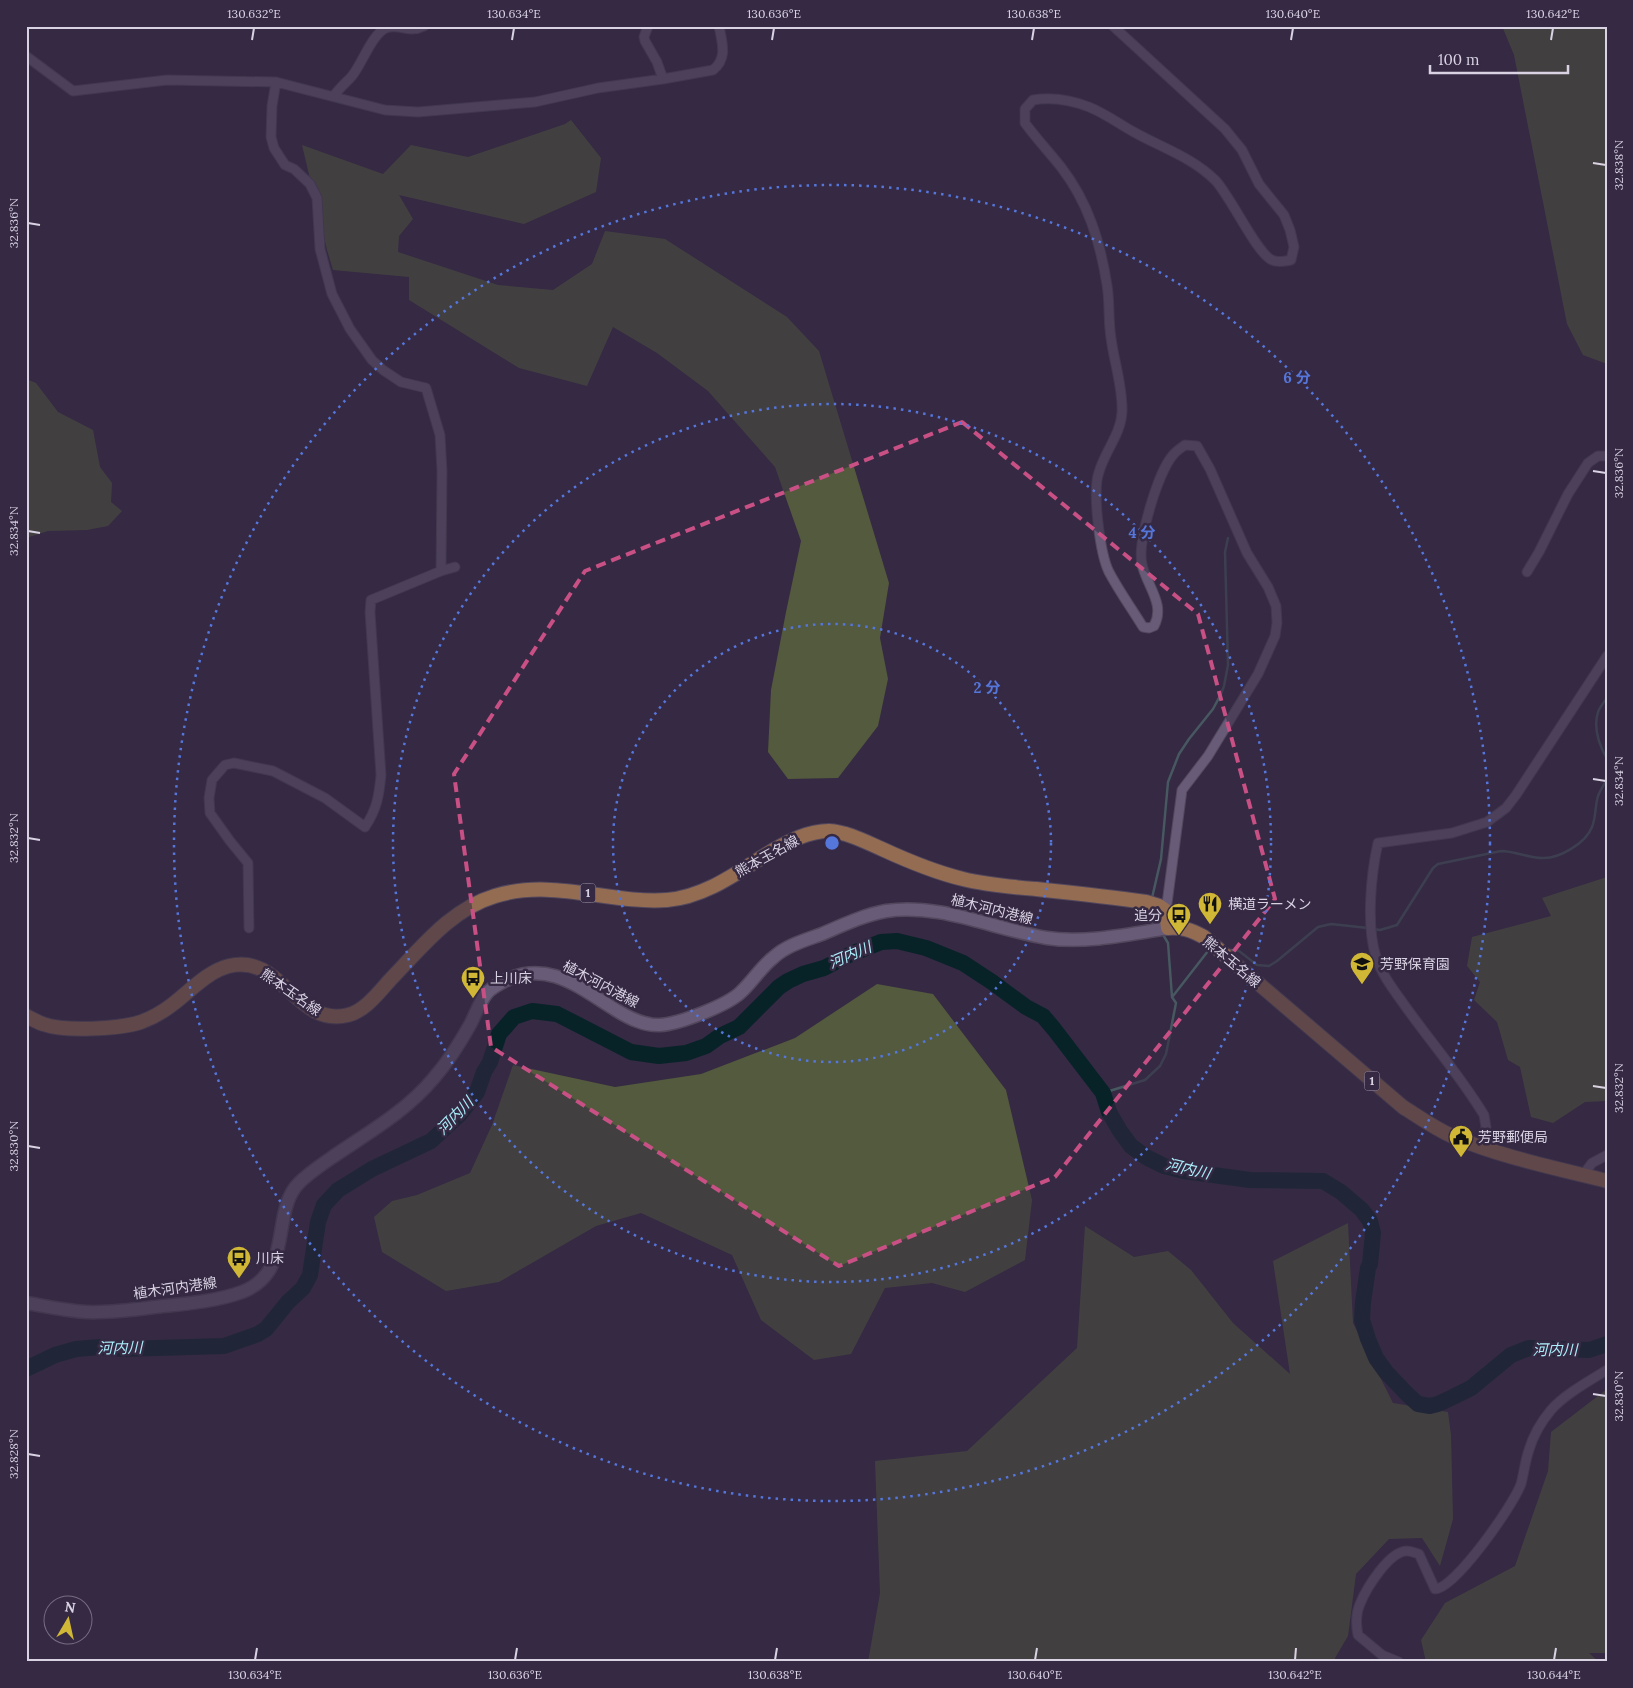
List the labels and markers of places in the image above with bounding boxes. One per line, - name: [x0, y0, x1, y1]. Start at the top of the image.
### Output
- centre of rings: [823, 834, 841, 852]
- restaurant icon: 横道ラーメン: [1197, 891, 1223, 925]
- place label: 横道ラーメン: [1228, 895, 1311, 913]
- bus stop icon: 追分: [1166, 902, 1192, 936]
- place label: 追分: [1134, 906, 1162, 924]
- school or university icon: 芳野保育園: [1349, 951, 1375, 985]
- place label: 芳野保育園: [1380, 955, 1450, 973]
- bus stop icon: 上川床: [460, 965, 486, 999]
- place label: 上川床: [490, 969, 532, 987]
- public building icon: 芳野郵便局: [1448, 1124, 1474, 1158]
- place label: 芳野郵便局: [1478, 1128, 1548, 1146]
- bus stop icon: 川床: [226, 1245, 252, 1279]
- place label: 川床: [256, 1249, 284, 1267]

